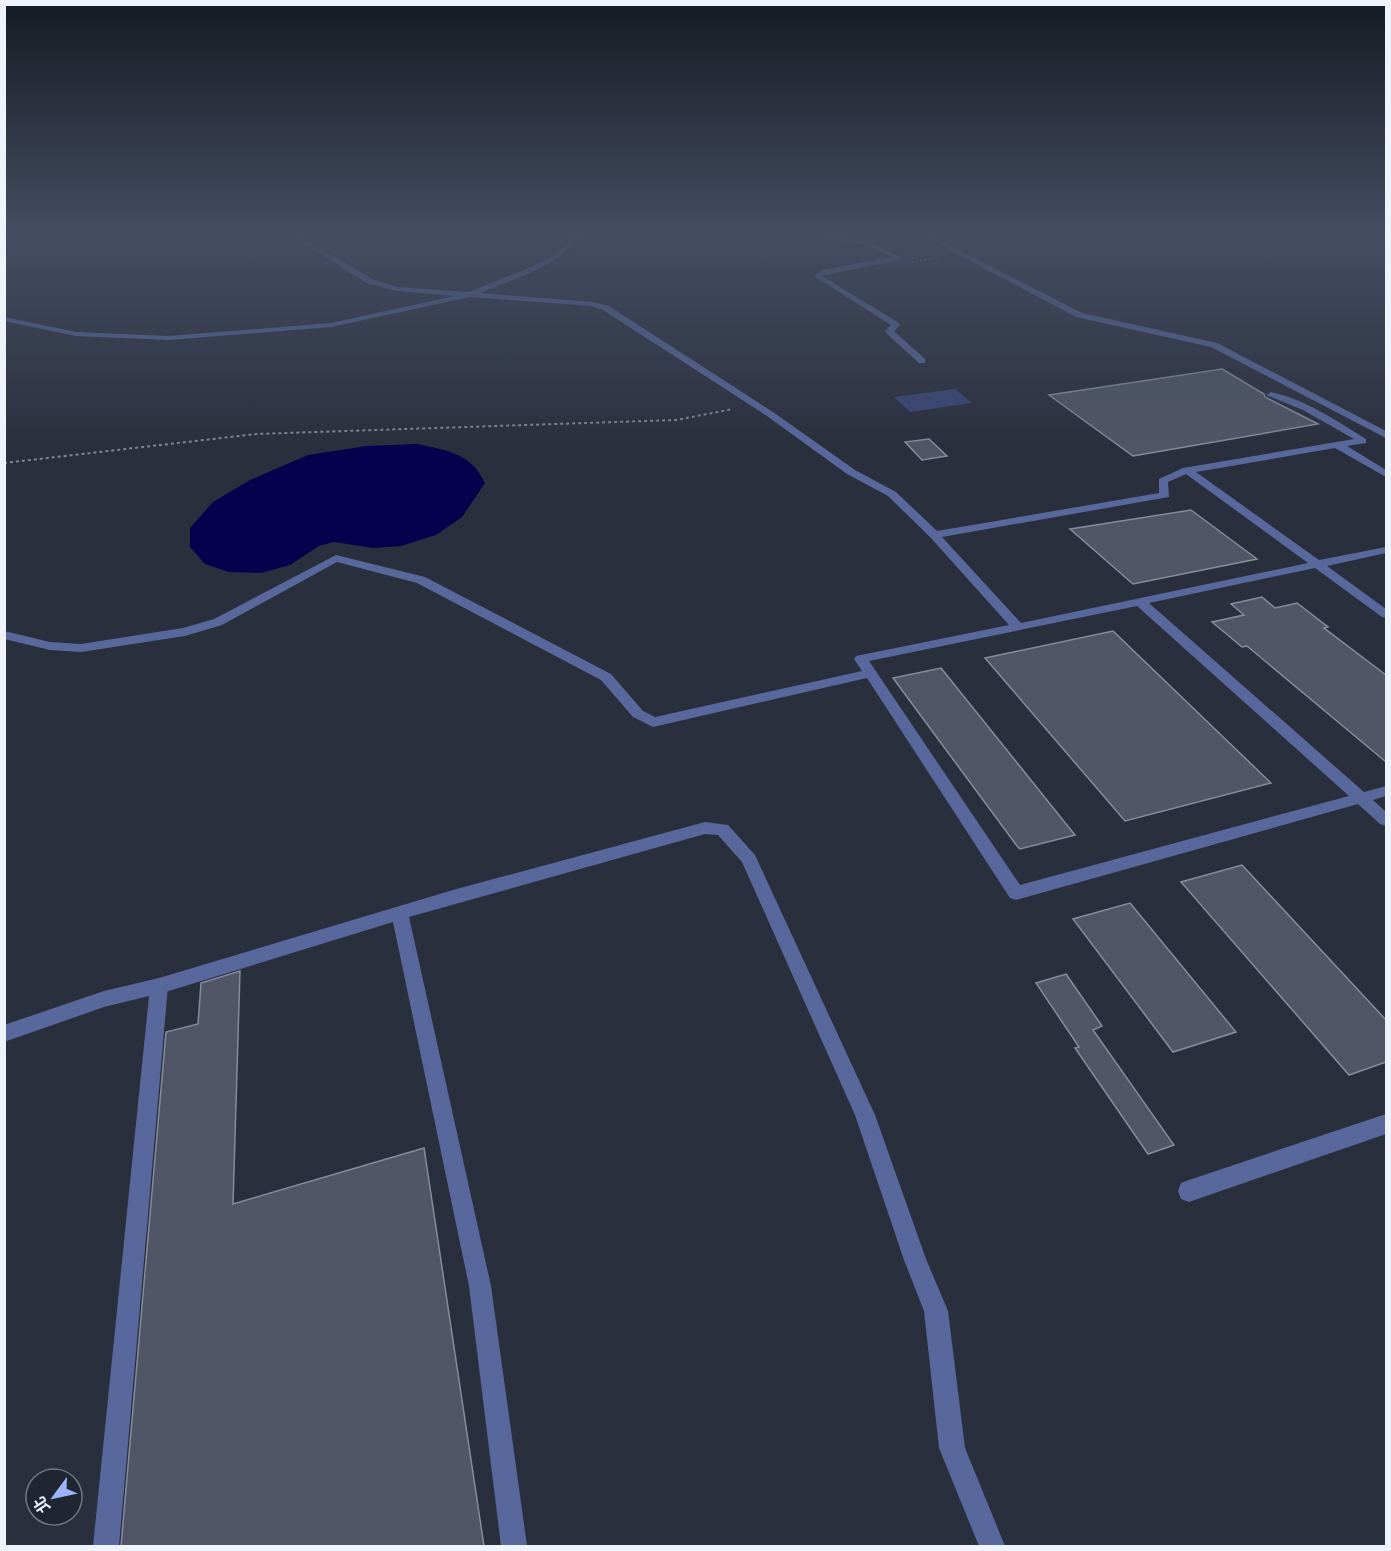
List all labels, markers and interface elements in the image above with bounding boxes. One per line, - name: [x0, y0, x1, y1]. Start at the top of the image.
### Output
- north arrow: [24, 1467, 84, 1527]
- text: 北: [29, 1493, 54, 1517]

